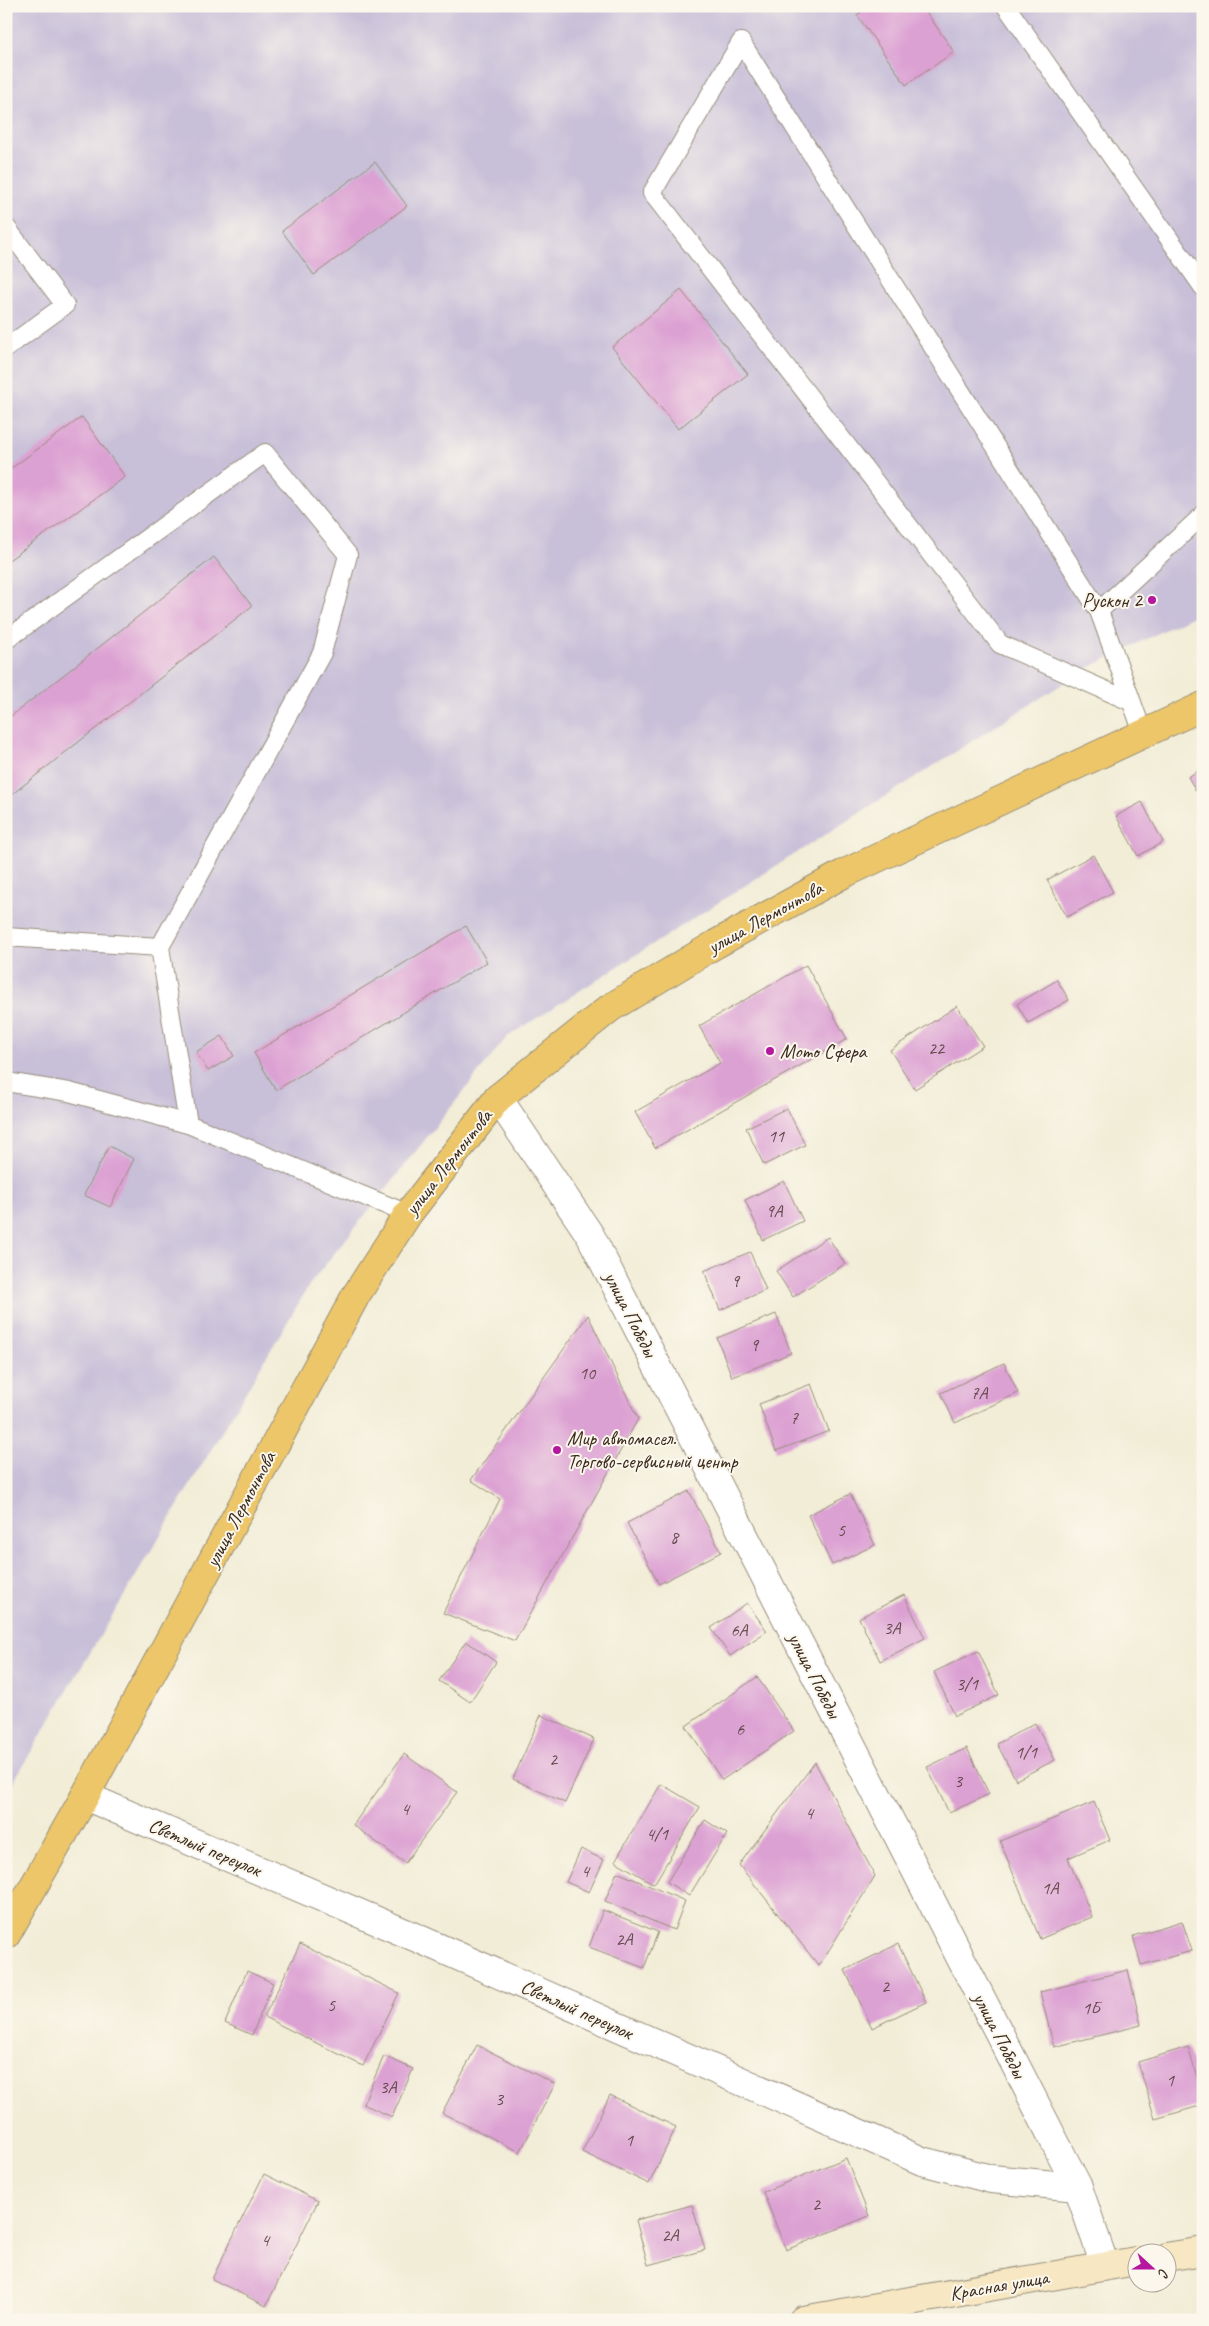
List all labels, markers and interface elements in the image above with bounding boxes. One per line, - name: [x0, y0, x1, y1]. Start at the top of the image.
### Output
- place label: Рускон 2: [1082, 588, 1144, 613]
- marker: Рускон 2: [1146, 594, 1158, 606]
- street label: улица Лермонтова: [703, 875, 828, 960]
- house number: 22: [928, 1037, 946, 1059]
- place label: Мото Сфера: [780, 1039, 868, 1064]
- marker: Мото Сфера: [764, 1045, 776, 1057]
- street label: улица Лермонтова: [399, 1103, 498, 1221]
- house number: 11: [768, 1125, 785, 1147]
- house number: 9А: [765, 1200, 784, 1222]
- street label: улица Победы: [598, 1267, 663, 1362]
- house number: 9: [731, 1270, 741, 1292]
- house number: 9: [750, 1334, 760, 1356]
- house number: 10: [579, 1362, 597, 1384]
- house number: 7А: [970, 1382, 989, 1404]
- house number: 7: [790, 1407, 799, 1429]
- place label: Мир автомасел. Торгово-сервисный центр: [567, 1426, 739, 1474]
- marker: Мир автомасел. Торгово-сервисный центр: [551, 1444, 563, 1456]
- street label: улица Лермонтова: [199, 1446, 282, 1572]
- house number: 5: [837, 1519, 846, 1541]
- house number: 8: [670, 1526, 680, 1548]
- house number: 3А: [883, 1617, 902, 1639]
- house number: 6А: [730, 1619, 749, 1641]
- street label: улица Победы: [782, 1628, 847, 1723]
- house number: 3/1: [956, 1673, 979, 1695]
- house number: 6: [736, 1718, 745, 1740]
- house number: 1/1: [1015, 1741, 1038, 1763]
- house number: 2: [549, 1748, 559, 1770]
- house number: 3: [954, 1770, 964, 1792]
- house number: 4: [401, 1798, 411, 1820]
- house number: 4: [805, 1802, 815, 1824]
- street label: Светлый переулок: [145, 1813, 266, 1883]
- house number: 4/1: [646, 1823, 669, 1845]
- house number: 4: [581, 1860, 591, 1882]
- house number: 1А: [1041, 1877, 1060, 1899]
- house number: 2А: [615, 1928, 634, 1950]
- street label: Светлый переулок: [517, 1974, 638, 2046]
- house number: 2: [881, 1975, 891, 1997]
- street label: улица Победы: [967, 1988, 1032, 2083]
- house number: 5: [327, 1994, 336, 2016]
- house number: 1Б: [1082, 1997, 1102, 2019]
- house number: 1: [1166, 2069, 1175, 2091]
- house number: 3А: [379, 2076, 398, 2098]
- house number: 3: [495, 2088, 505, 2110]
- house number: 1: [625, 2129, 634, 2151]
- house number: 2: [812, 2193, 822, 2215]
- house number: 2А: [661, 2224, 680, 2246]
- house number: 4: [261, 2229, 271, 2251]
- north arrow: [1126, 2244, 1176, 2294]
- street label: Красная улица: [948, 2264, 1052, 2306]
- text: С: [1154, 2266, 1173, 2281]

